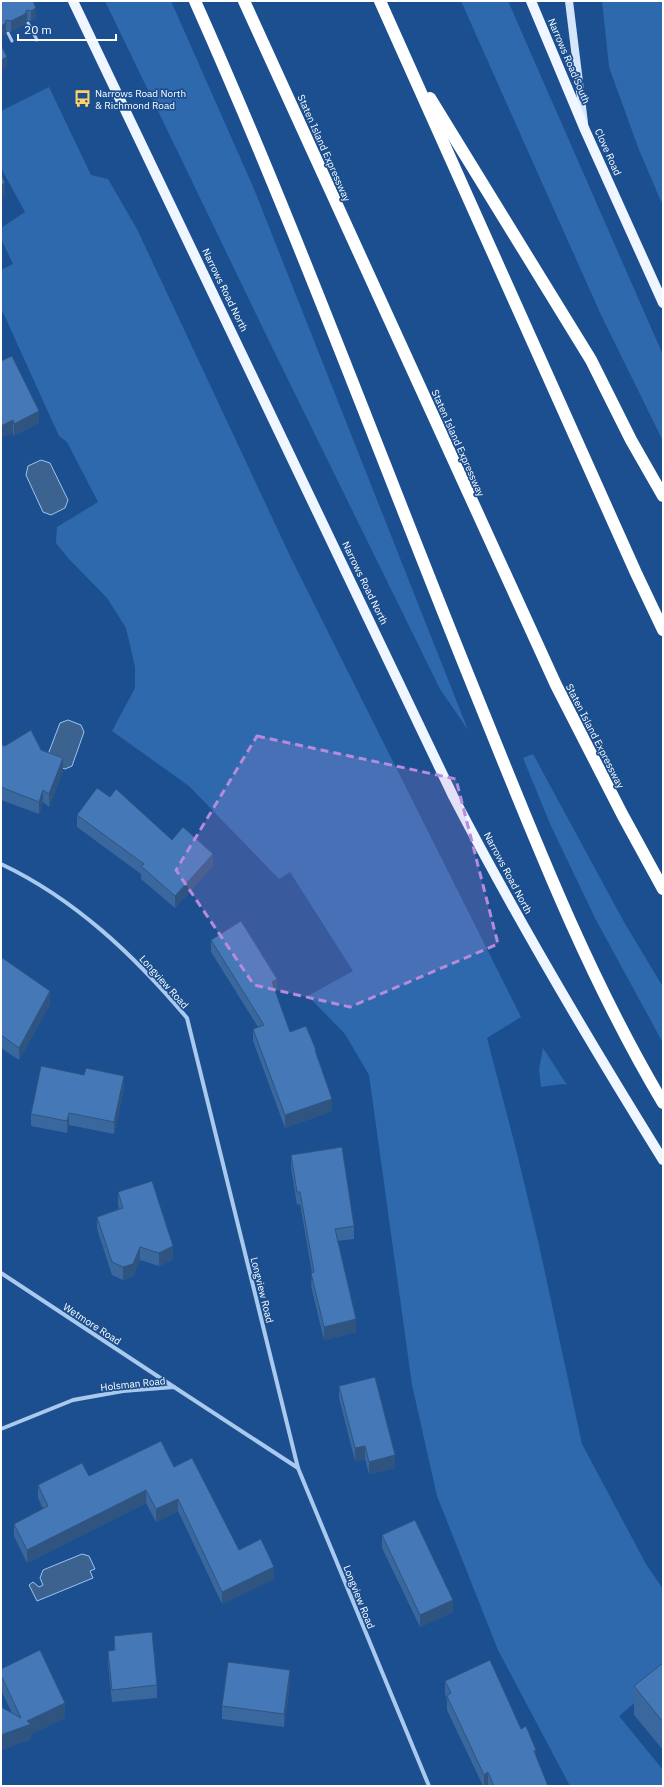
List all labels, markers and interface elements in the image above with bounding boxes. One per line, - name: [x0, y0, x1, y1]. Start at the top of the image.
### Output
- scale bar: [18, 16, 116, 42]
- street label: Narrows Road South: [545, 16, 593, 106]
- text: 20 m: [24, 22, 52, 37]
- place label: Narrows Road North & Richmond Road: [95, 87, 186, 112]
- bus stop icon: Narrows Road North & Richmond Road: [72, 89, 92, 109]
- street label: Staten Island Expressway: [295, 93, 353, 204]
- street label: Clove Road: [592, 126, 624, 178]
- street label: Narrows Road North: [199, 246, 251, 334]
- street label: Staten Island Expressway: [429, 388, 487, 499]
- street label: Narrows Road North: [339, 539, 391, 627]
- street label: Staten Island Expressway: [563, 682, 627, 791]
- street label: Narrows Road North: [481, 830, 535, 916]
- street label: Longview Road: [137, 953, 191, 1011]
- street label: Longview Road: [248, 1256, 276, 1324]
- street label: Wetmore Road: [61, 1300, 123, 1348]
- street label: Holsman Road: [100, 1374, 166, 1394]
- street label: Longview Road: [340, 1563, 378, 1631]

